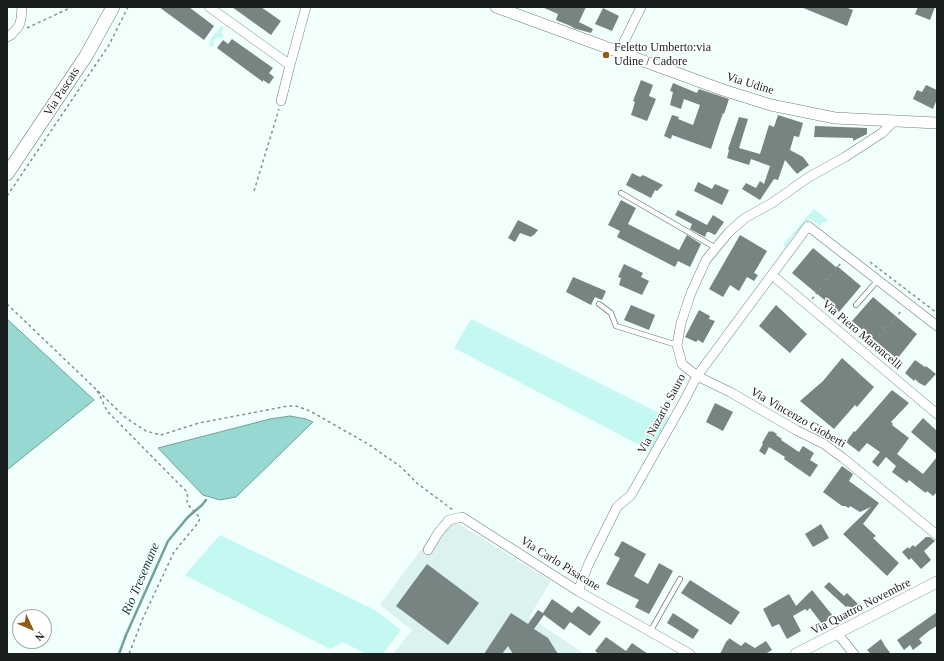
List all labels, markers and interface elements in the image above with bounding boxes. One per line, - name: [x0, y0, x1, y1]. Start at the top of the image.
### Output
- place label: Feletto Umberto:via Udine / Cadore: [614, 41, 711, 69]
- marker: Feletto Umberto:via Udine / Cadore: [601, 50, 611, 60]
- street label: Via Pascats: [41, 65, 83, 119]
- street label: Via Udine: [724, 70, 776, 98]
- street label: Via Piero Maroncelli: [819, 297, 905, 373]
- street label: Via Nazario Sauro: [635, 372, 689, 456]
- street label: Via Vincenzo Gioberti: [748, 385, 848, 451]
- street label: Via Carlo Pisacane: [517, 534, 603, 594]
- water label: Rio Tresemane: [119, 540, 163, 618]
- street label: Via Quattro Novembre: [809, 576, 913, 638]
- north arrow: [12, 609, 52, 649]
- text: N: [33, 630, 47, 644]

